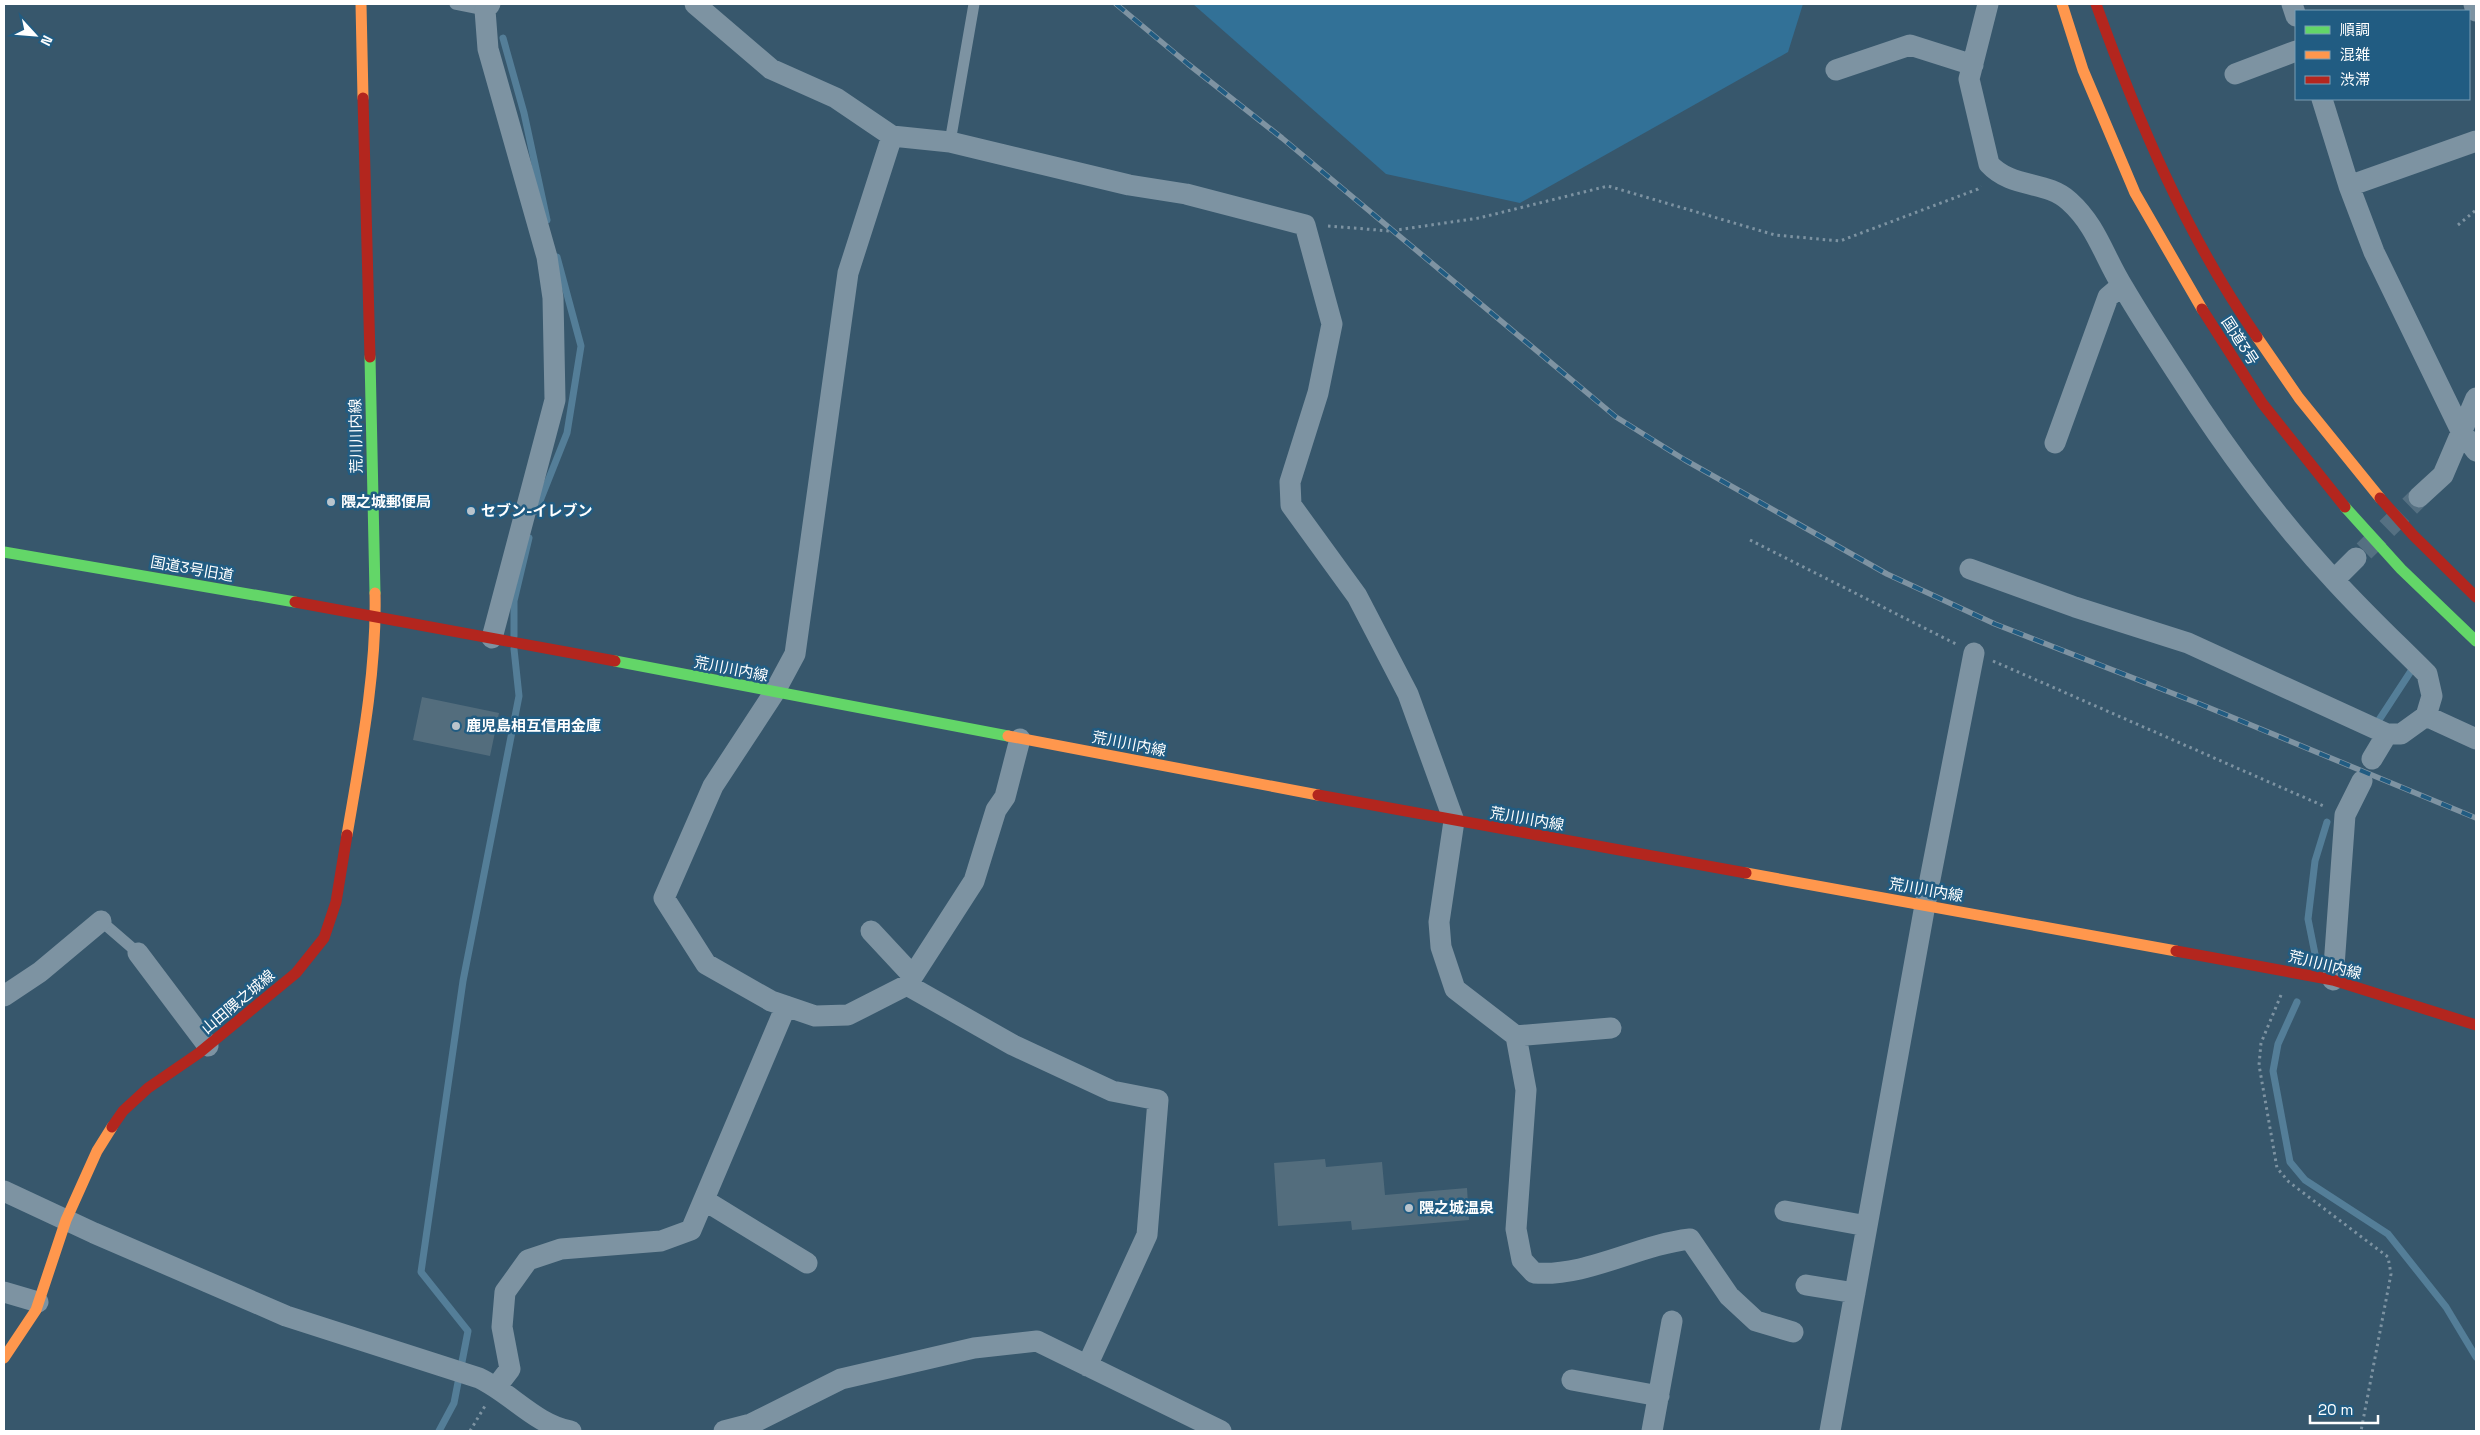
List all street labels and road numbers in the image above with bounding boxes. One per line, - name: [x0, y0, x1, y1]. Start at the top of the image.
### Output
- street label: 国道3号: [2218, 313, 2263, 369]
- street label: 荒川川内線: [345, 398, 366, 474]
- street label: 国道3号旧道: [149, 552, 235, 585]
- street label: 荒川川内線: [692, 652, 770, 685]
- street label: 荒川川内線: [1090, 727, 1168, 760]
- street label: 荒川川内線: [1488, 803, 1566, 834]
- street label: 荒川川内線: [1887, 874, 1965, 905]
- street label: 荒川川内線: [2286, 946, 2364, 983]
- street label: 山田隈之城線: [197, 965, 278, 1038]

